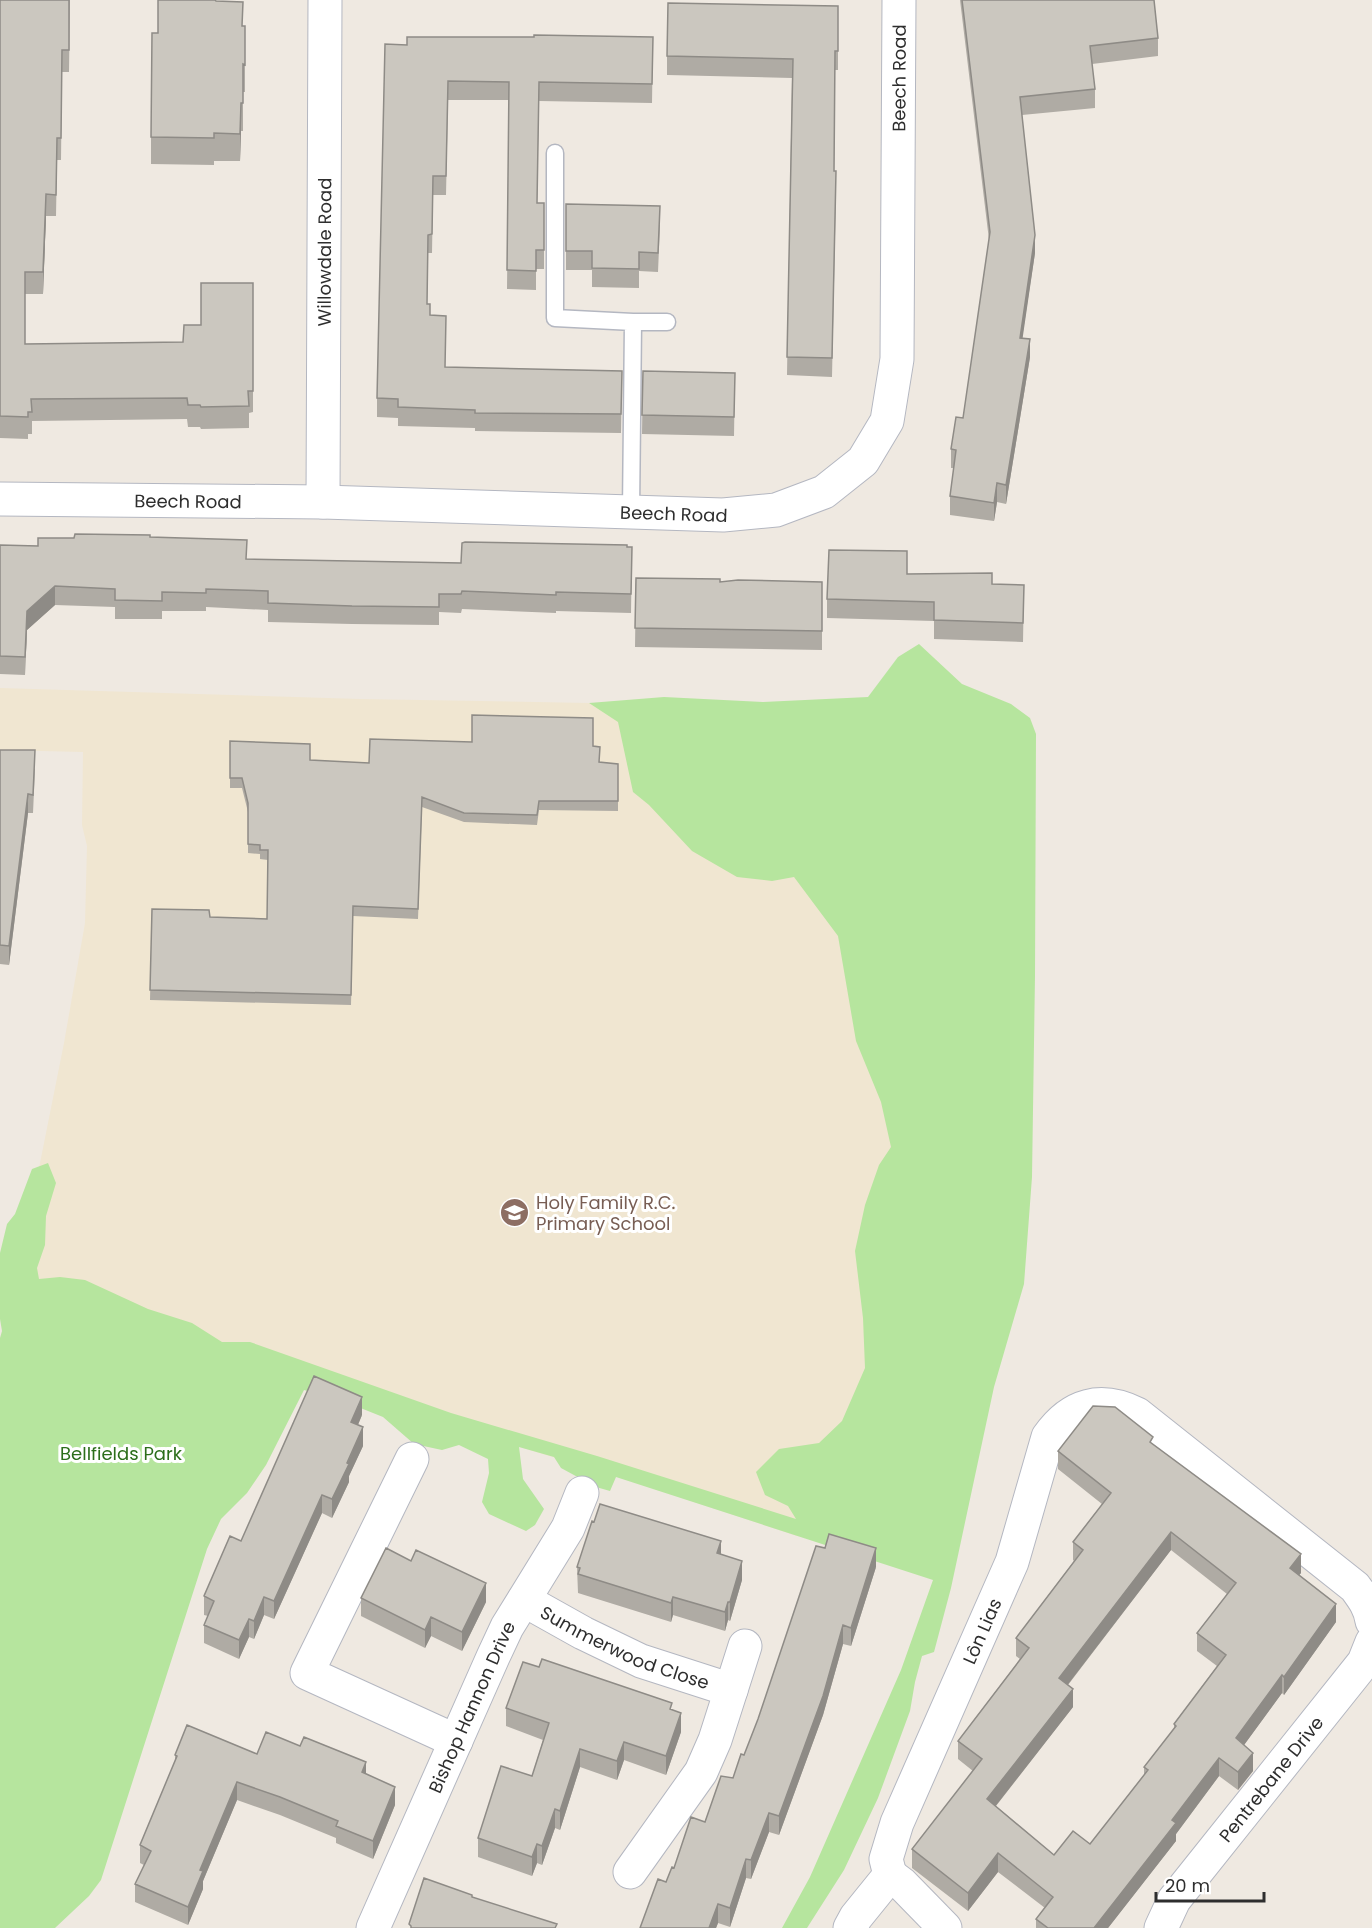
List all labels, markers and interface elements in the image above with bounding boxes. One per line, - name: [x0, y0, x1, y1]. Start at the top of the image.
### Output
- street label: Beech Road: [886, 24, 911, 132]
- street label: Willowdale Road: [311, 178, 337, 326]
- street label: Beech Road: [134, 488, 242, 514]
- street label: Beech Road: [620, 499, 728, 528]
- place label: Holy Family R.C. Primary School: [536, 1190, 675, 1236]
- school or university icon: Holy Family R.C. Primary School: [499, 1196, 531, 1228]
- park label: Bellfields Park: [60, 1441, 183, 1466]
- street label: Lôn Lias: [956, 1594, 1007, 1668]
- street label: Summerwood Close: [536, 1599, 713, 1695]
- street label: Bishop Hannon Drive: [422, 1617, 521, 1797]
- street label: Pentrebane Drive: [1213, 1711, 1329, 1847]
- scale bar: [1156, 1865, 1264, 1903]
- text: 20 m: [1165, 1873, 1210, 1898]

